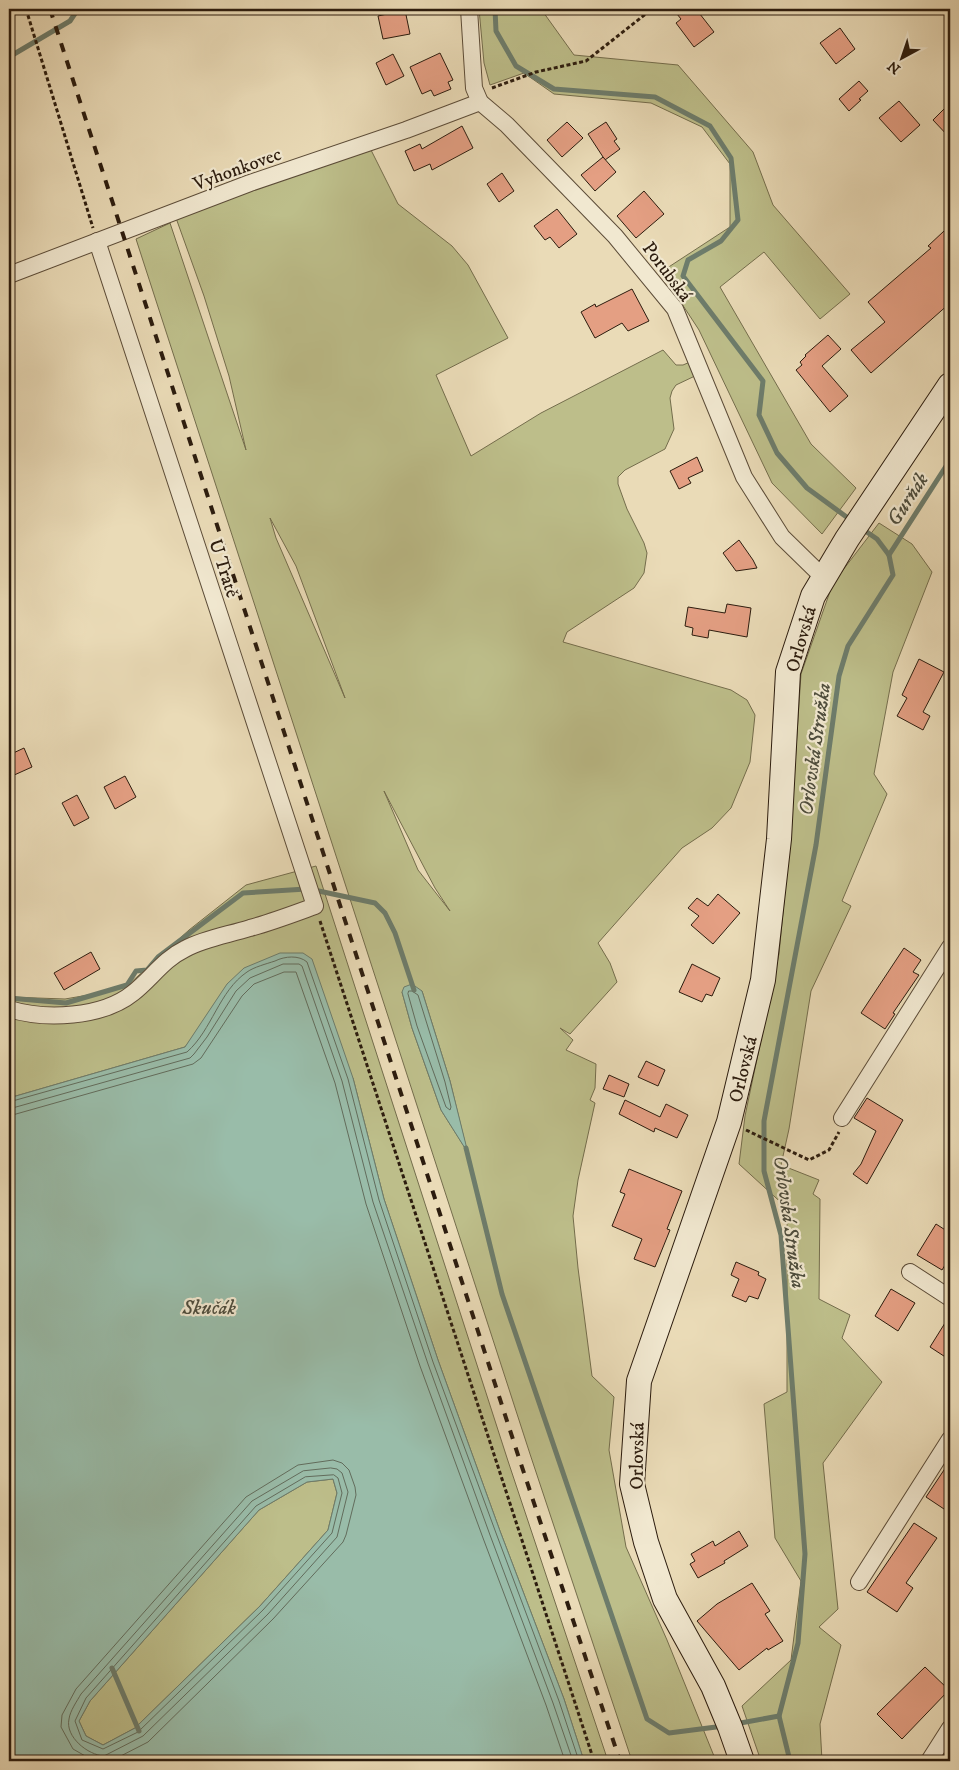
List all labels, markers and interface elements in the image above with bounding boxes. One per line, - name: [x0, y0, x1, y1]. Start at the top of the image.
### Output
- north arrow: [876, 32, 926, 82]
- text: N: [884, 56, 904, 78]
- street label: Vyhonkovec: [189, 143, 285, 196]
- street label: Porubská: [637, 237, 697, 306]
- water label: Gurňák: [882, 468, 935, 531]
- street label: U Tratě: [203, 536, 244, 601]
- street label: Orlovská: [781, 604, 822, 675]
- water label: Orlovská Stružka: [794, 681, 837, 817]
- street label: Orlovská: [724, 1034, 763, 1105]
- water label: Orlovská Stružka: [767, 1154, 810, 1290]
- water label: Skučák: [181, 1296, 236, 1321]
- street label: Orlovská: [625, 1422, 650, 1490]

